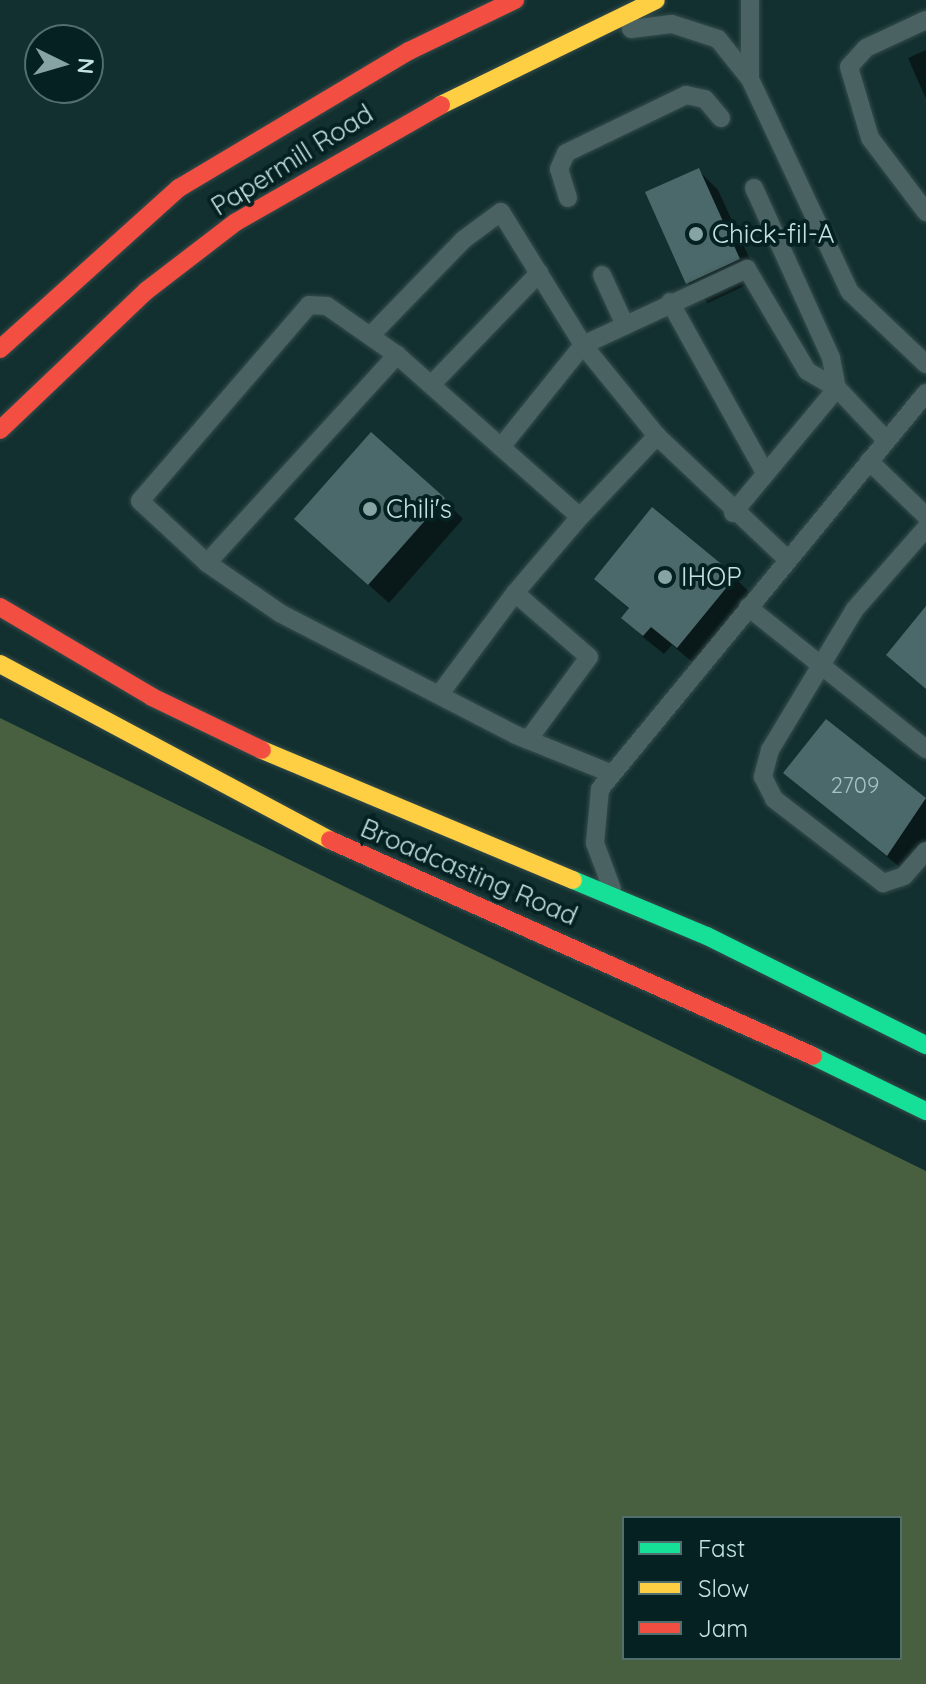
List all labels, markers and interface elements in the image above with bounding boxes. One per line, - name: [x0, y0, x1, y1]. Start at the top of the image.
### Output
- north arrow: [24, 24, 104, 104]
- text: N: [71, 57, 101, 75]
- street label: Papermill Road: [206, 98, 378, 222]
- place label: Chick-fil-A: [712, 218, 835, 250]
- marker: Chick-fil-A: [687, 225, 705, 243]
- place label: Chili's: [386, 493, 452, 525]
- marker: Chili's: [361, 500, 379, 518]
- place label: IHOP: [681, 561, 742, 593]
- marker: IHOP: [656, 568, 674, 586]
- house number: 2709: [831, 773, 879, 799]
- street label: Broadcasting Road: [356, 812, 582, 932]
- legend: [622, 1516, 902, 1660]
- text: Fast: [698, 1533, 745, 1563]
- text: Slow: [698, 1573, 749, 1603]
- text: Jam: [698, 1613, 748, 1643]

